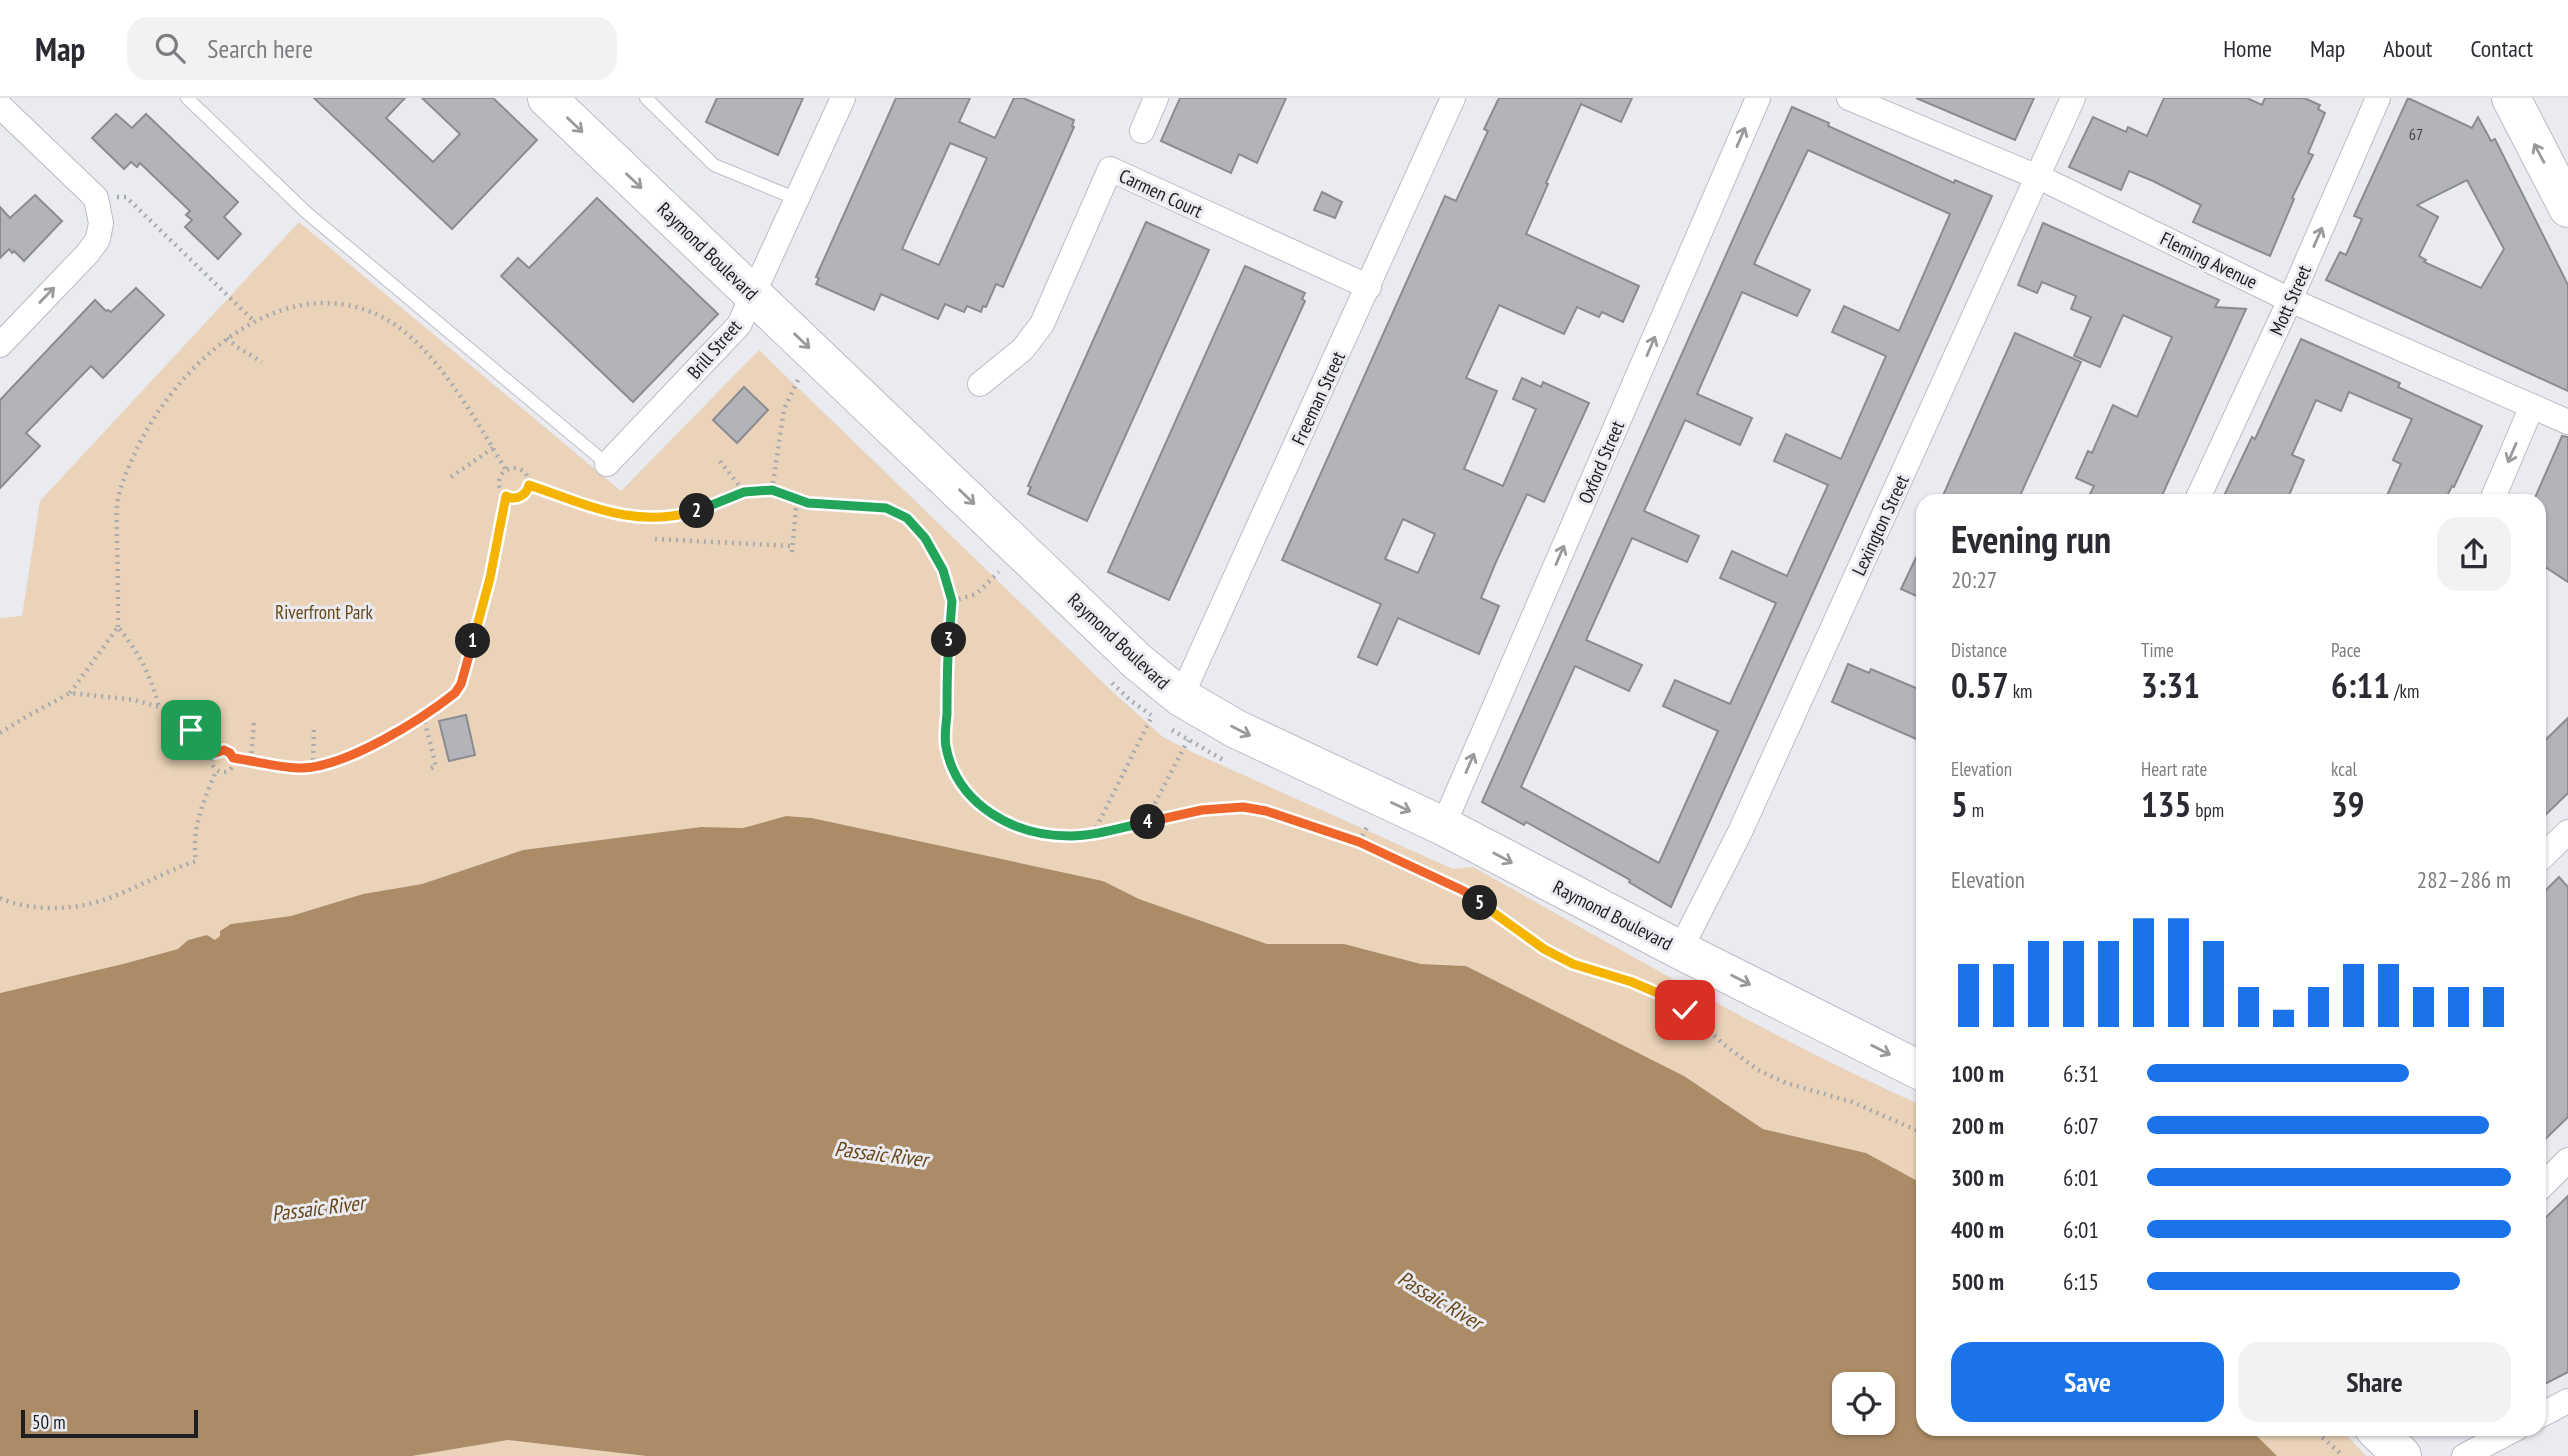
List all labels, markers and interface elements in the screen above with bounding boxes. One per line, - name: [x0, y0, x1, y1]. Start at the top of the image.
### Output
- search box: [127, 17, 617, 80]
- text: Map: [35, 27, 85, 70]
- icon: search: [151, 29, 189, 67]
- text: Search here: [207, 32, 313, 65]
- text: Home: [2223, 33, 2272, 64]
- text: Map: [2310, 33, 2345, 64]
- text: About: [2383, 33, 2432, 64]
- text: Contact: [2470, 33, 2533, 64]
- one-way arrow: [567, 116, 584, 133]
- house number: 67: [2409, 124, 2423, 144]
- one-way arrow: [1735, 127, 1748, 148]
- one-way arrow: [2532, 143, 2546, 164]
- street label: Carmen Court: [1115, 163, 1207, 223]
- one-way arrow: [625, 172, 643, 189]
- street label: Raymond Boulevard: [653, 197, 763, 305]
- street label: Fleming Avenue: [2157, 226, 2261, 294]
- one-way arrow: [2312, 227, 2325, 248]
- street label: Mott Street: [2264, 261, 2316, 339]
- one-way arrow: [39, 287, 56, 304]
- street label: Brill Street: [682, 314, 747, 383]
- one-way arrow: [793, 332, 810, 349]
- one-way arrow: [1645, 336, 1658, 357]
- street label: Freeman Street: [1286, 347, 1350, 449]
- street label: Oxford Street: [1573, 416, 1629, 507]
- one-way arrow: [2505, 442, 2518, 464]
- street label: Lexington Street: [1846, 470, 1914, 579]
- one-way arrow: [958, 489, 975, 506]
- pin: 2: [680, 494, 714, 528]
- text: 2: [692, 498, 701, 522]
- text: Evening run: [1951, 514, 2111, 563]
- button: share: [2437, 517, 2511, 591]
- one-way arrow: [1555, 544, 1568, 566]
- text: 20:27: [1951, 565, 1997, 594]
- street label: Raymond Boulevard: [1063, 588, 1175, 694]
- park label: Riverfront Park: [275, 600, 374, 624]
- pin: 3: [932, 622, 967, 658]
- pin: 1: [456, 624, 490, 658]
- text: 3: [944, 627, 953, 651]
- text: 1: [468, 628, 477, 652]
- text: Distance: [1951, 638, 2007, 662]
- text: Time: [2141, 638, 2174, 662]
- text: Pace: [2331, 638, 2361, 662]
- text: 0.57: [1951, 662, 2009, 708]
- text: 3:31: [2141, 662, 2200, 708]
- text: 6:11: [2331, 662, 2390, 708]
- text: km: [2009, 679, 2032, 703]
- text: /km: [2390, 679, 2419, 703]
- pin: [161, 700, 221, 760]
- icon: arrive: [172, 711, 210, 749]
- one-way arrow: [1230, 724, 1250, 738]
- one-way arrow: [1464, 753, 1477, 775]
- text: Elevation: [1951, 757, 2012, 781]
- text: Heart rate: [2141, 757, 2207, 781]
- text: kcal: [2331, 757, 2357, 781]
- text: 5: [1951, 781, 1968, 827]
- text: 135: [2141, 781, 2191, 827]
- text: 39: [2331, 781, 2364, 827]
- text: m: [1968, 798, 1984, 822]
- text: bpm: [2191, 798, 2224, 822]
- one-way arrow: [1390, 801, 1411, 814]
- pin: 4: [1130, 804, 1166, 840]
- text: 4: [1143, 809, 1152, 833]
- one-way arrow: [1493, 851, 1513, 865]
- text: Elevation: [1951, 865, 2025, 894]
- text: 282–286 m: [2417, 865, 2511, 894]
- street label: Raymond Boulevard: [1549, 875, 1677, 955]
- pin: 5: [1462, 886, 1498, 920]
- text: 5: [1475, 890, 1484, 914]
- one-way arrow: [1730, 974, 1751, 988]
- pin: [1655, 980, 1715, 1040]
- icon: check: [1666, 991, 1704, 1029]
- one-way arrow: [1871, 1044, 1891, 1058]
- text: 100 m: [1951, 1059, 2004, 1088]
- text: 6:31: [2063, 1059, 2099, 1088]
- text: 200 m: [1951, 1111, 2004, 1140]
- text: 6:07: [2063, 1111, 2099, 1140]
- water label: Passaic River: [833, 1135, 932, 1173]
- text: 300 m: [1951, 1163, 2004, 1192]
- text: 6:01: [2063, 1163, 2099, 1192]
- water label: Passaic River: [270, 1189, 369, 1227]
- text: 400 m: [1951, 1215, 2004, 1244]
- text: 6:01: [2063, 1215, 2099, 1244]
- water label: Passaic River: [1393, 1264, 1490, 1337]
- text: 500 m: [1951, 1267, 2004, 1296]
- text: 6:15: [2063, 1267, 2099, 1296]
- button: Save: [1951, 1342, 2224, 1422]
- button: Share: [2238, 1342, 2511, 1422]
- map controls: [1832, 1372, 1895, 1435]
- button: locate: [1832, 1372, 1895, 1435]
- scale bar: [21, 1407, 198, 1439]
- text: 50 m: [32, 1410, 66, 1434]

